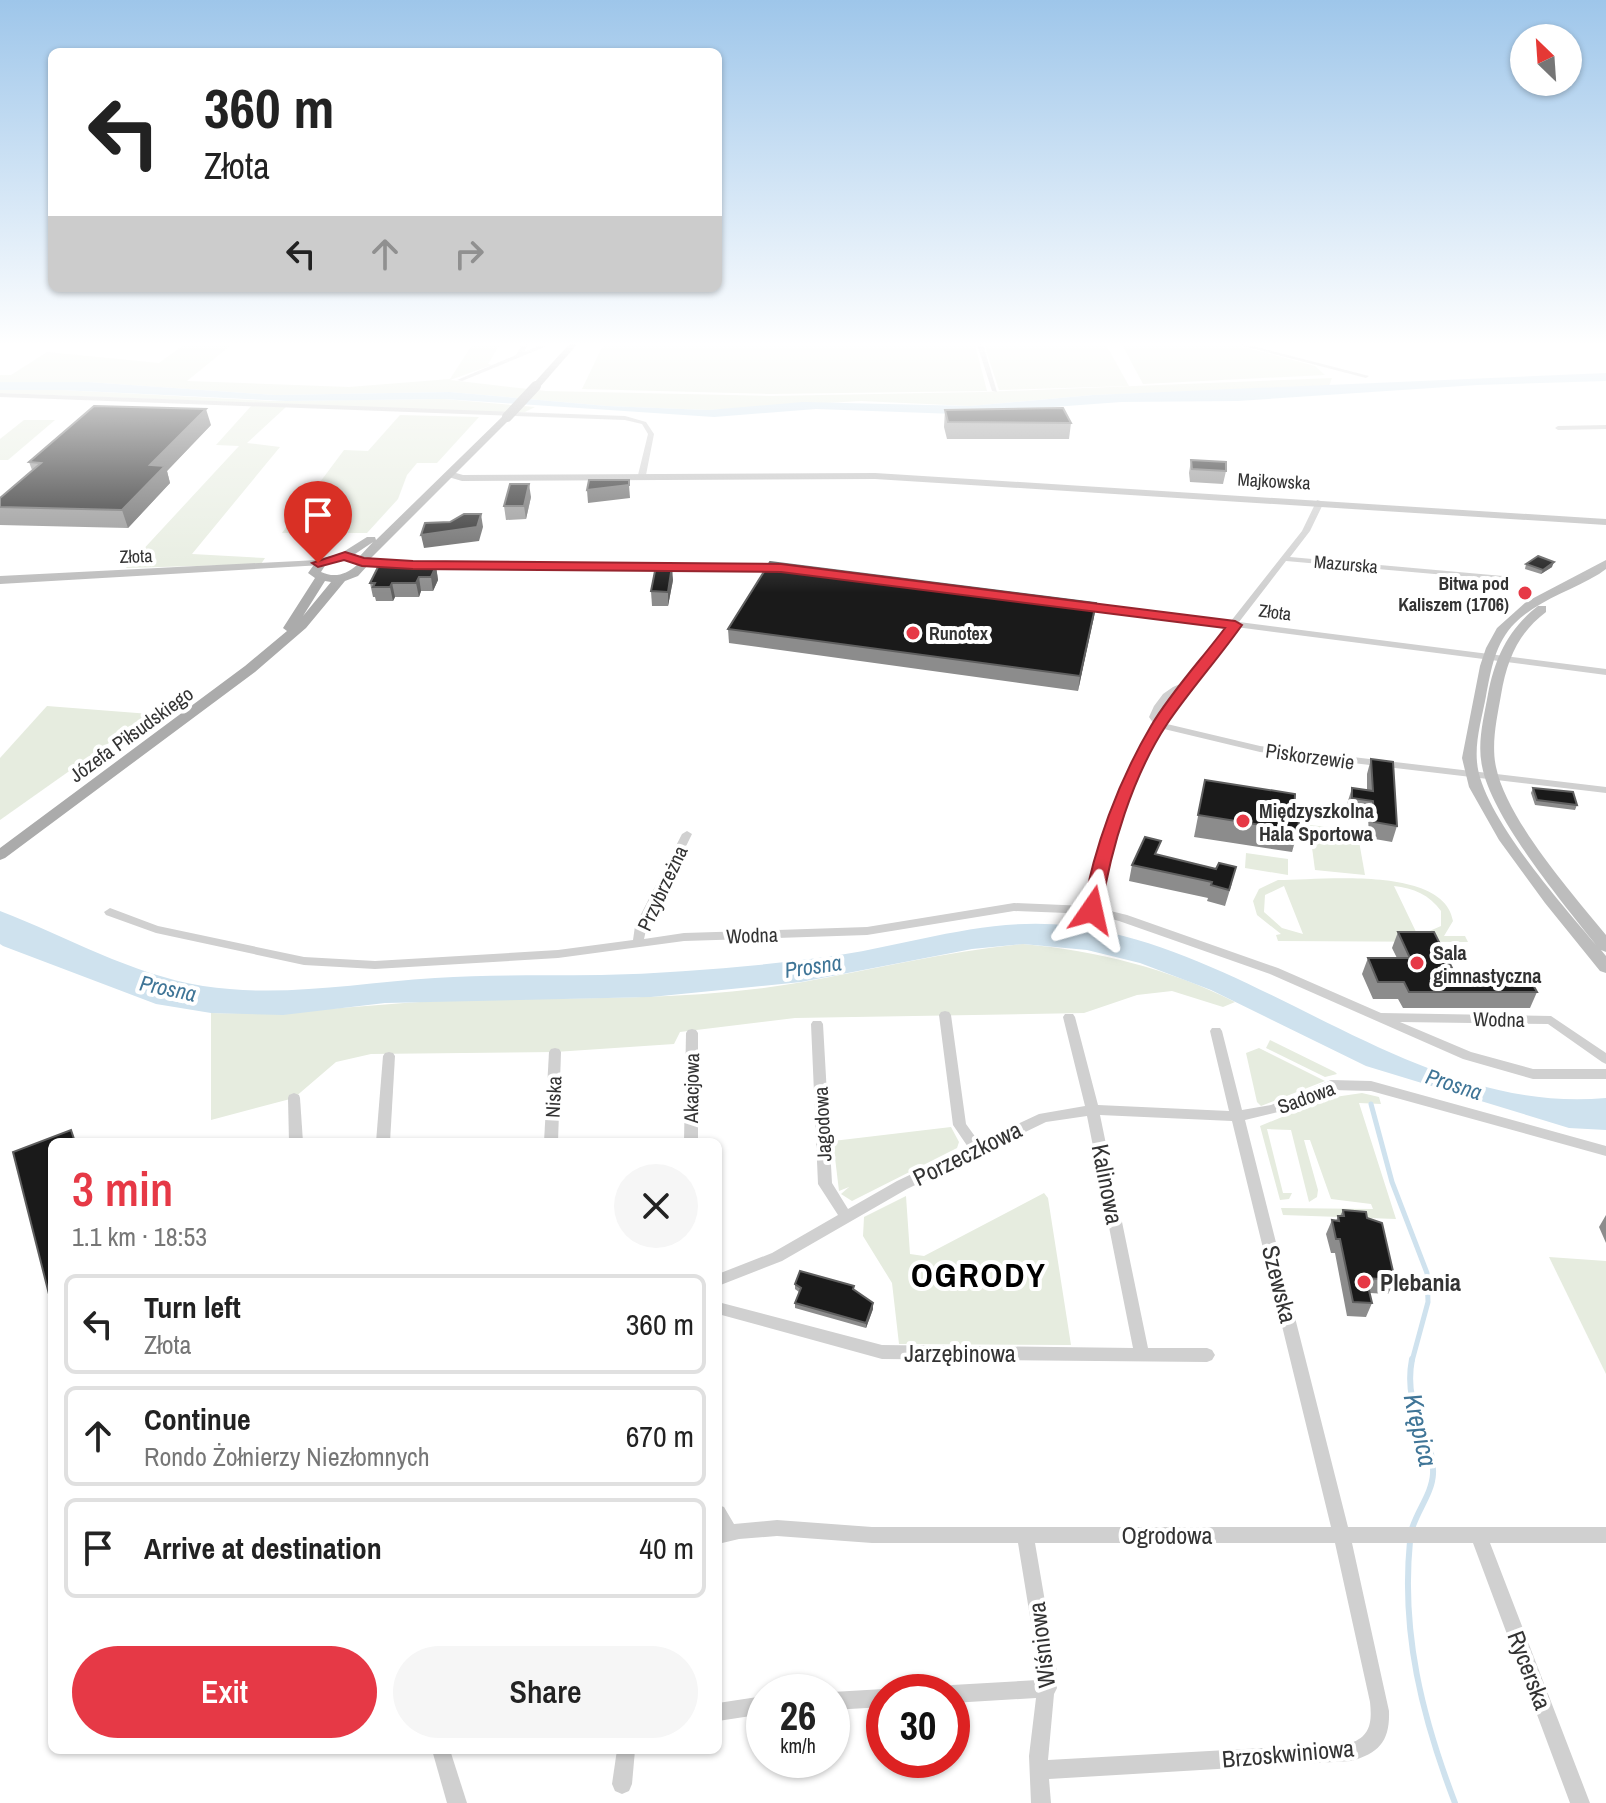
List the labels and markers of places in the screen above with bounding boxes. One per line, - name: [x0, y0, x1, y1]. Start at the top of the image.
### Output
- pin: [284, 481, 352, 563]
- place label: Bitwa pod Kaliszem (1706): [1398, 571, 1509, 617]
- marker: Bitwa pod Kaliszem (1706): [1516, 584, 1534, 602]
- place label: Runotex: [929, 621, 989, 646]
- marker: Runotex: [904, 624, 922, 642]
- place label: Międzyszkolna Hala Sportowa: [1259, 797, 1374, 847]
- marker: Międzyszkolna Hala Sportowa: [1234, 812, 1252, 830]
- place label: Sala gimnastyczna: [1433, 939, 1541, 989]
- marker: Sala gimnastyczna: [1408, 954, 1426, 972]
- place label: Plebania: [1380, 1266, 1461, 1298]
- marker: Plebania: [1355, 1273, 1373, 1291]

